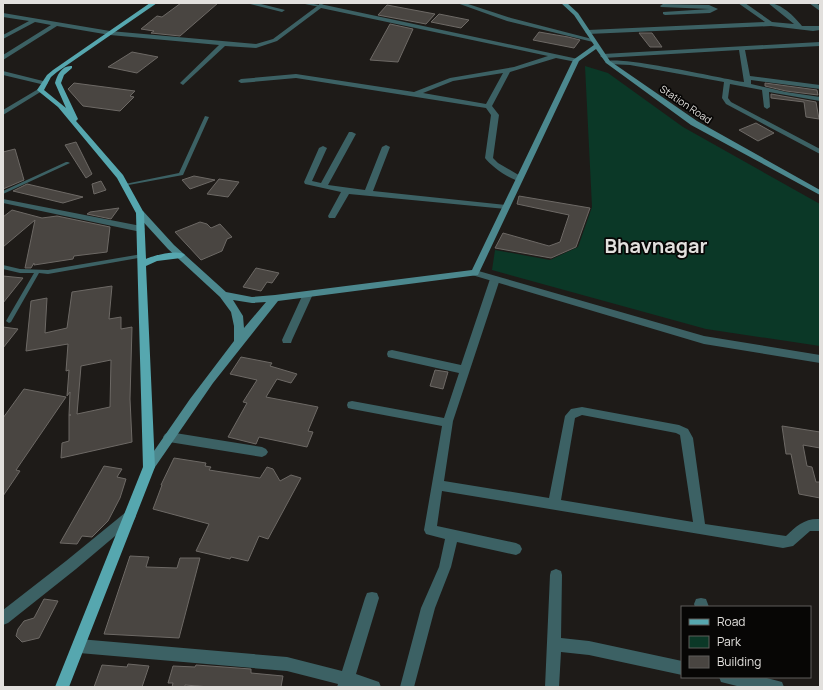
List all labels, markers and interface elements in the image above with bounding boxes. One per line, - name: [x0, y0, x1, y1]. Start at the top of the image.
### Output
- street label: Station Road: [657, 82, 715, 127]
- district label: Bhavnagar: [604, 232, 708, 259]
- legend: [681, 606, 811, 678]
- text: Road: [717, 613, 745, 630]
- text: Park: [717, 633, 742, 650]
- text: Building: [717, 653, 761, 670]

